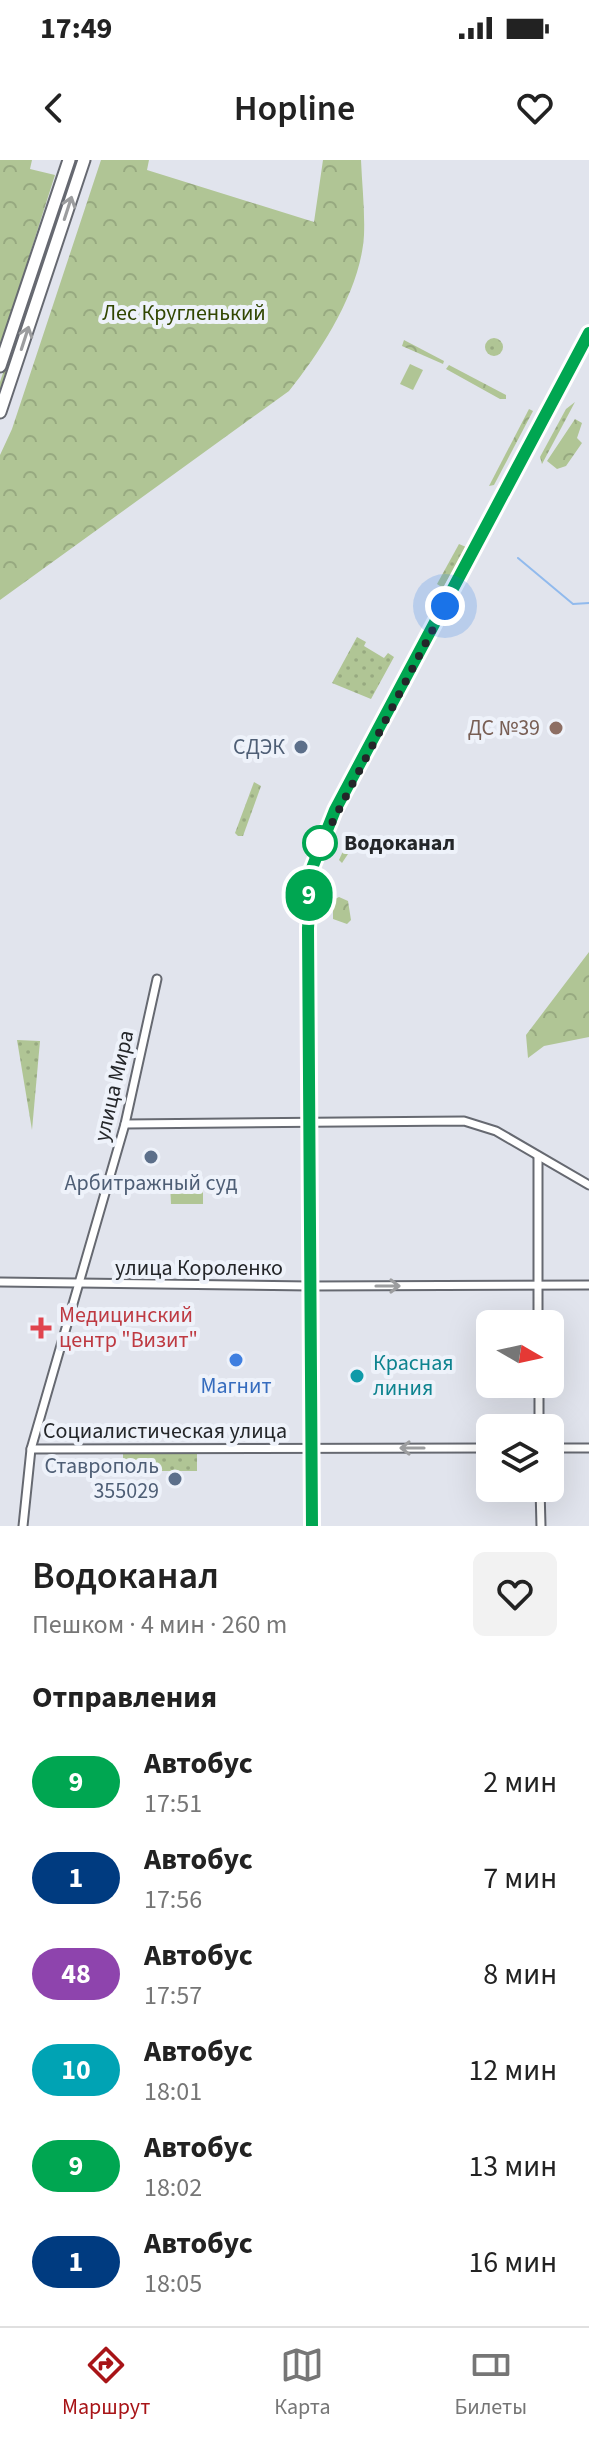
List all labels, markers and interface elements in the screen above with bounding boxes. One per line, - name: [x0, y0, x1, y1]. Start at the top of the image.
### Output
- text: 17:49: [40, 7, 112, 50]
- text: Hopline: [234, 83, 355, 134]
- icon: back: [32, 86, 76, 130]
- icon: heart: [513, 86, 557, 130]
- one-way arrow: [61, 195, 76, 221]
- park label: Лес Кругленький: [102, 297, 266, 329]
- one-way arrow: [19, 326, 34, 351]
- your location: [425, 586, 465, 626]
- place label: ДС №39: [468, 712, 540, 744]
- marker: ДС №39: [547, 719, 565, 737]
- place label: СДЭК: [233, 731, 285, 763]
- marker: СДЭК: [292, 738, 310, 756]
- marker: Водоканал: [303, 826, 337, 860]
- place label: Водоканал: [344, 827, 455, 859]
- line badge: 9: [283, 869, 335, 921]
- text: 9: [302, 875, 316, 915]
- street label: улица Мира: [86, 1027, 142, 1145]
- marker: Арбитражный суд: [142, 1148, 160, 1166]
- place label: Арбитражный суд: [65, 1167, 238, 1199]
- street label: улица Короленко: [115, 1252, 283, 1284]
- one-way arrow: [374, 1278, 401, 1294]
- place label: Медицинский центр "Визит": [59, 1299, 198, 1356]
- north arrow: [476, 1310, 564, 1398]
- map controls: [476, 1310, 564, 1502]
- marker: Медицинский центр "Визит": [30, 1317, 52, 1339]
- place label: Красная линия: [373, 1347, 454, 1404]
- marker: Магнит: [227, 1351, 245, 1369]
- marker: Красная линия: [348, 1367, 366, 1385]
- place label: Магнит: [200, 1370, 272, 1402]
- button: layers: [476, 1414, 564, 1502]
- street label: Социалистическая улица: [43, 1415, 287, 1447]
- one-way arrow: [399, 1440, 426, 1456]
- place label: Ставрополь 355029: [44, 1450, 159, 1507]
- marker: Ставрополь 355029: [166, 1470, 184, 1488]
- text: Водоканал: [32, 1549, 219, 1603]
- button: heart: [473, 1552, 557, 1636]
- text: Пешком · 4 мин · 260 m: [32, 1606, 287, 1643]
- text: Отправления: [32, 1676, 217, 1719]
- text: Автобус: [144, 1742, 253, 1785]
- text: 2 мин: [483, 1761, 557, 1804]
- text: 9: [69, 1762, 83, 1802]
- text: 17:51: [144, 1785, 202, 1822]
- text: Автобус: [144, 1838, 253, 1881]
- text: 7 мин: [483, 1857, 557, 1900]
- text: 1: [69, 1858, 83, 1898]
- text: 17:56: [144, 1881, 202, 1918]
- text: Автобус: [144, 1934, 253, 1977]
- text: 8 мин: [483, 1953, 557, 1996]
- text: 48: [61, 1954, 91, 1994]
- text: 17:57: [144, 1977, 202, 2014]
- text: Автобус: [144, 2030, 253, 2073]
- text: 12 мин: [468, 2049, 557, 2092]
- text: 10: [61, 2050, 91, 2090]
- text: 18:01: [144, 2073, 202, 2110]
- text: Автобус: [144, 2126, 253, 2169]
- text: 13 мин: [468, 2145, 557, 2188]
- text: 9: [69, 2146, 83, 2186]
- text: 18:02: [144, 2169, 202, 2206]
- text: Автобус: [144, 2222, 253, 2265]
- text: 16 мин: [468, 2241, 557, 2284]
- text: 1: [69, 2242, 83, 2282]
- text: 18:05: [144, 2265, 202, 2302]
- tab: Маршрут: [62, 2343, 150, 2423]
- tab: Карта: [274, 2343, 331, 2423]
- tab: Билеты: [455, 2343, 527, 2423]

